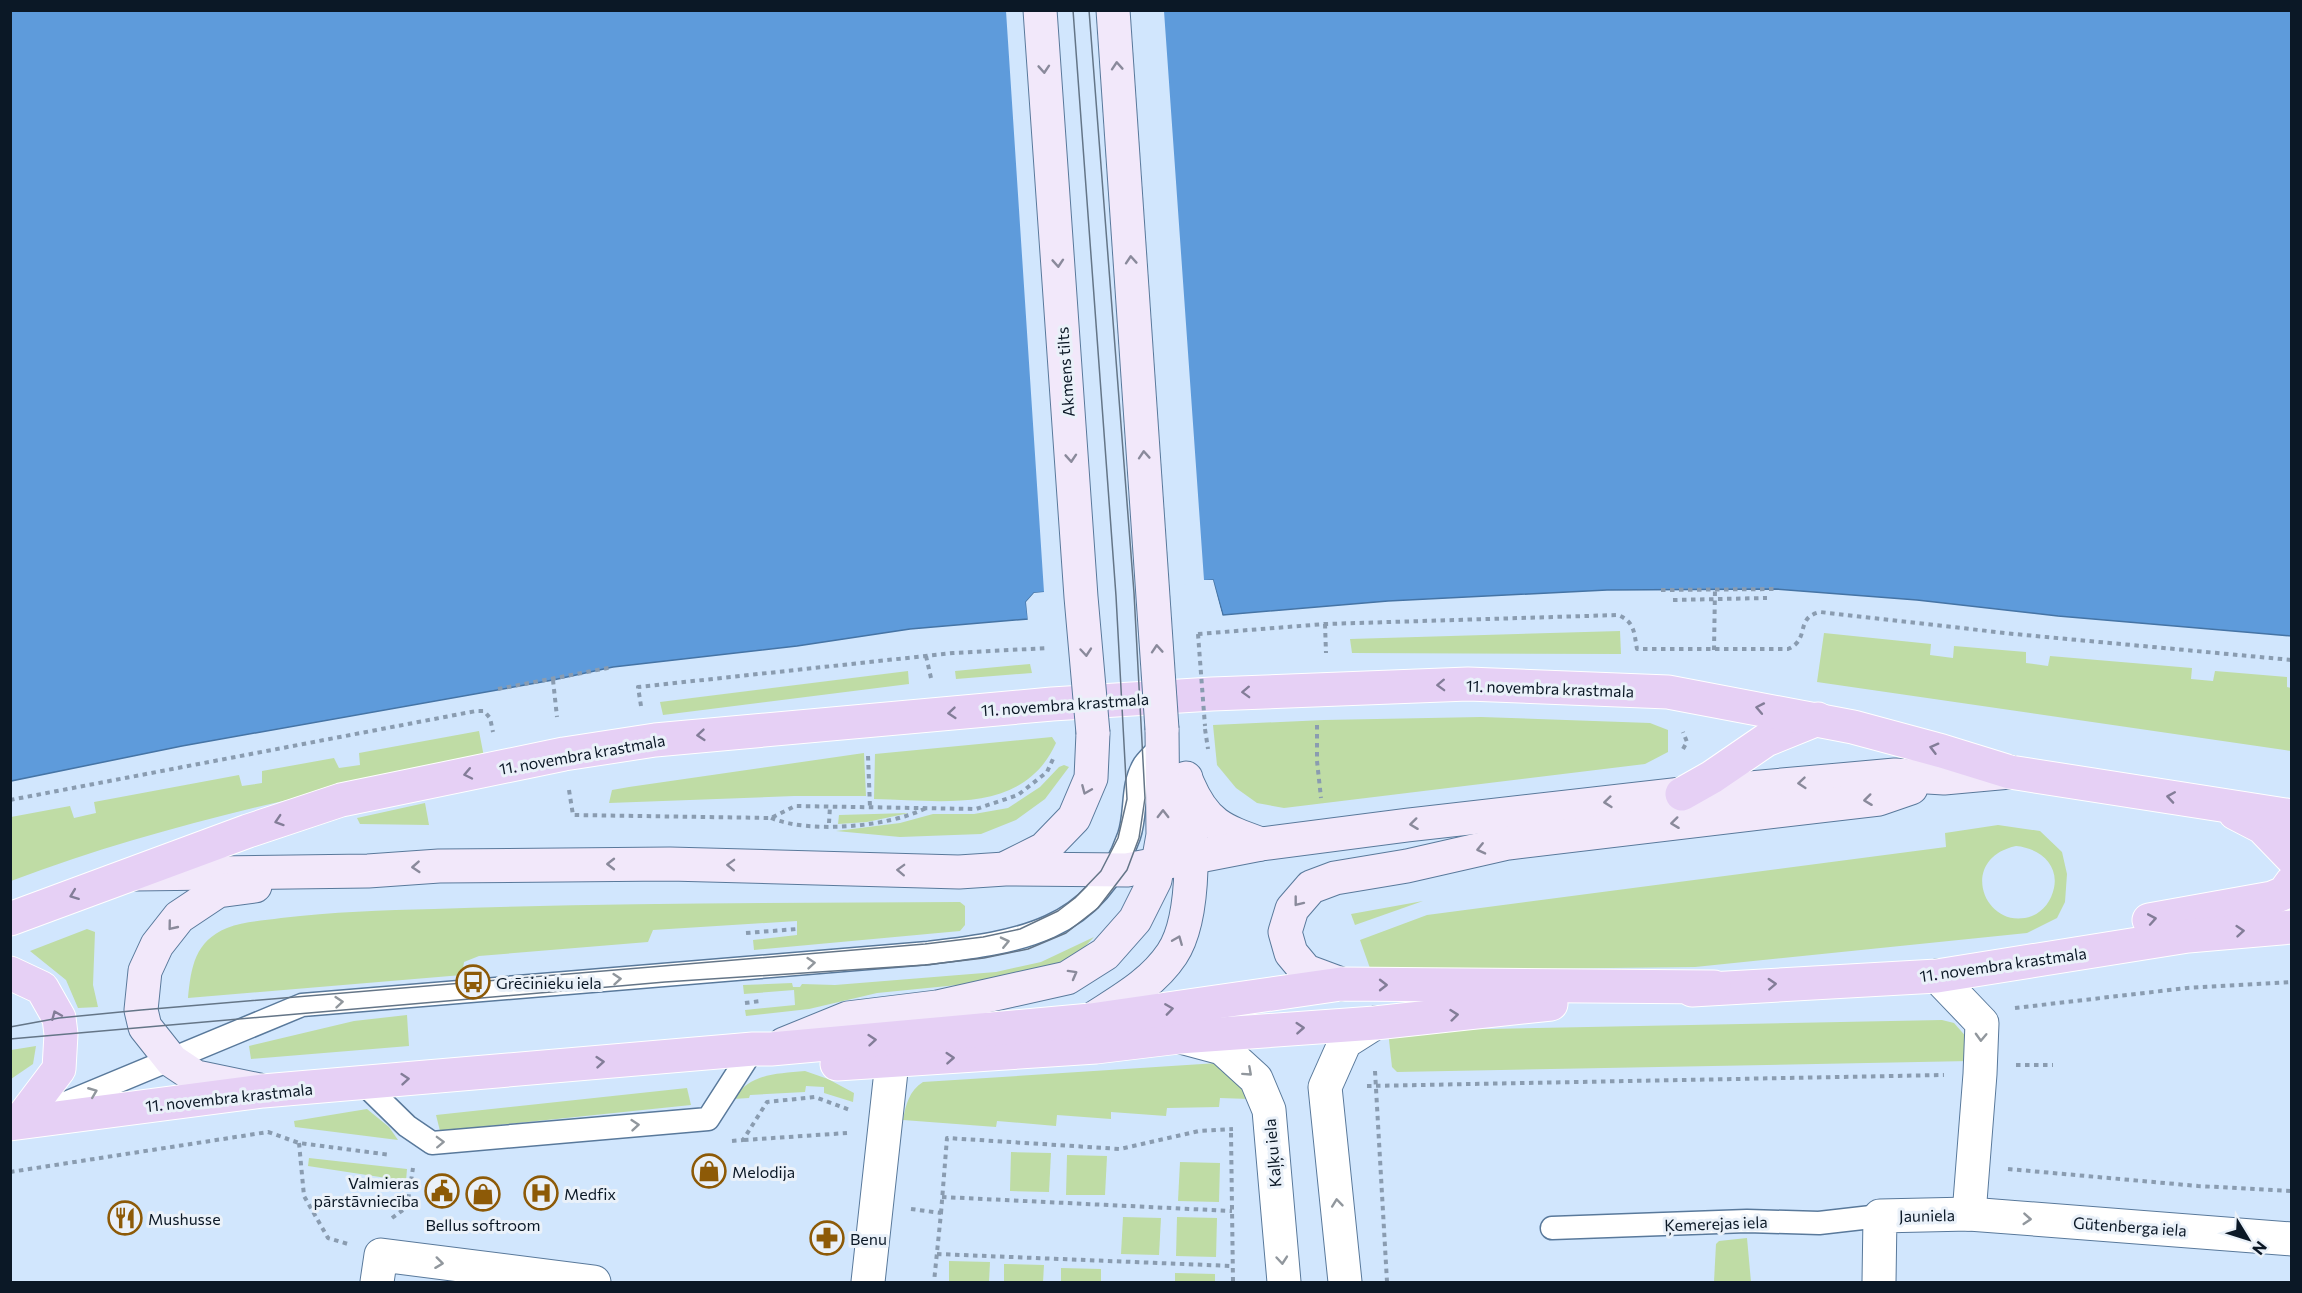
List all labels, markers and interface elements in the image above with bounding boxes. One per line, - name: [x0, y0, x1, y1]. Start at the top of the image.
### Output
- one-way arrow: [1111, 61, 1124, 70]
- one-way arrow: [1038, 64, 1051, 73]
- one-way arrow: [1124, 256, 1137, 265]
- one-way arrow: [1051, 259, 1064, 268]
- street label: Akmens tilts: [1052, 326, 1078, 418]
- one-way arrow: [1138, 450, 1151, 459]
- one-way arrow: [1064, 453, 1077, 462]
- one-way arrow: [1151, 645, 1164, 654]
- one-way arrow: [1079, 648, 1092, 657]
- street label: 11. novembra krastmala: [1466, 676, 1634, 700]
- one-way arrow: [1436, 678, 1445, 691]
- one-way arrow: [1241, 686, 1250, 699]
- street label: 11. novembra krastmala: [980, 689, 1150, 719]
- one-way arrow: [1756, 703, 1765, 715]
- one-way arrow: [948, 706, 957, 719]
- one-way arrow: [697, 729, 706, 742]
- street label: 11. novembra krastmala: [498, 730, 666, 778]
- one-way arrow: [1930, 743, 1940, 756]
- one-way arrow: [463, 767, 473, 780]
- one-way arrow: [1798, 776, 1807, 789]
- one-way arrow: [1081, 784, 1093, 795]
- one-way arrow: [2167, 791, 2176, 803]
- one-way arrow: [1864, 793, 1873, 806]
- one-way arrow: [1604, 795, 1613, 808]
- one-way arrow: [1157, 809, 1169, 818]
- one-way arrow: [274, 814, 285, 826]
- one-way arrow: [1410, 817, 1419, 830]
- one-way arrow: [1670, 817, 1679, 829]
- one-way arrow: [1477, 842, 1487, 855]
- one-way arrow: [607, 858, 616, 871]
- one-way arrow: [726, 858, 735, 871]
- one-way arrow: [412, 861, 421, 874]
- one-way arrow: [896, 864, 905, 876]
- one-way arrow: [69, 888, 80, 900]
- one-way arrow: [1295, 896, 1306, 907]
- one-way arrow: [2147, 914, 2157, 926]
- one-way arrow: [168, 919, 179, 930]
- one-way arrow: [2235, 925, 2244, 938]
- one-way arrow: [1171, 935, 1183, 946]
- one-way arrow: [1000, 936, 1010, 949]
- street label: 11. novembra krastmala: [1918, 943, 2088, 985]
- one-way arrow: [807, 957, 816, 970]
- bus stop icon: Grēcinieku iela: [455, 964, 491, 1000]
- one-way arrow: [1067, 970, 1077, 981]
- place label: Grēcinieku iela: [496, 973, 602, 992]
- one-way arrow: [612, 973, 621, 986]
- one-way arrow: [1768, 978, 1777, 991]
- one-way arrow: [1379, 979, 1388, 991]
- one-way arrow: [334, 996, 343, 1009]
- one-way arrow: [1165, 1003, 1174, 1015]
- one-way arrow: [1449, 1009, 1458, 1022]
- one-way arrow: [51, 1010, 63, 1021]
- one-way arrow: [1296, 1022, 1305, 1035]
- one-way arrow: [1975, 1033, 1988, 1042]
- one-way arrow: [867, 1034, 876, 1047]
- one-way arrow: [945, 1052, 954, 1065]
- one-way arrow: [595, 1056, 604, 1069]
- one-way arrow: [1241, 1065, 1252, 1076]
- one-way arrow: [401, 1073, 410, 1086]
- street label: 11. novembra krastmala: [144, 1079, 314, 1115]
- one-way arrow: [87, 1087, 98, 1099]
- street label: Kaļķu iela: [1260, 1118, 1286, 1188]
- one-way arrow: [630, 1119, 639, 1132]
- one-way arrow: [436, 1136, 445, 1148]
- shop icon: Melodija: [691, 1153, 727, 1189]
- place label: Melodija: [732, 1162, 795, 1181]
- place label: Valmieras pārstāvniecība: [313, 1173, 419, 1210]
- public building icon: Valmieras pārstāvniecība: [424, 1173, 460, 1209]
- hospital icon: Medfix: [523, 1175, 559, 1211]
- shop icon: Bellus softroom: [465, 1176, 501, 1212]
- place label: Medfix: [564, 1184, 616, 1203]
- one-way arrow: [1331, 1199, 1344, 1208]
- restaurant icon: Mushusse: [107, 1200, 143, 1236]
- street label: Jauniela: [1899, 1205, 1955, 1225]
- place label: Mushusse: [148, 1209, 221, 1228]
- north arrow: [2218, 1209, 2278, 1269]
- street label: Ķemerejas iela: [1664, 1212, 1768, 1236]
- one-way arrow: [2023, 1212, 2032, 1225]
- street label: Gūtenberga iela: [2072, 1213, 2188, 1239]
- place label: Bellus softroom: [426, 1215, 540, 1234]
- pharmacy icon: Benu: [809, 1220, 845, 1256]
- place label: Benu: [850, 1229, 887, 1248]
- text: N: [2249, 1238, 2271, 1259]
- one-way arrow: [435, 1256, 444, 1269]
- one-way arrow: [1275, 1256, 1288, 1265]

